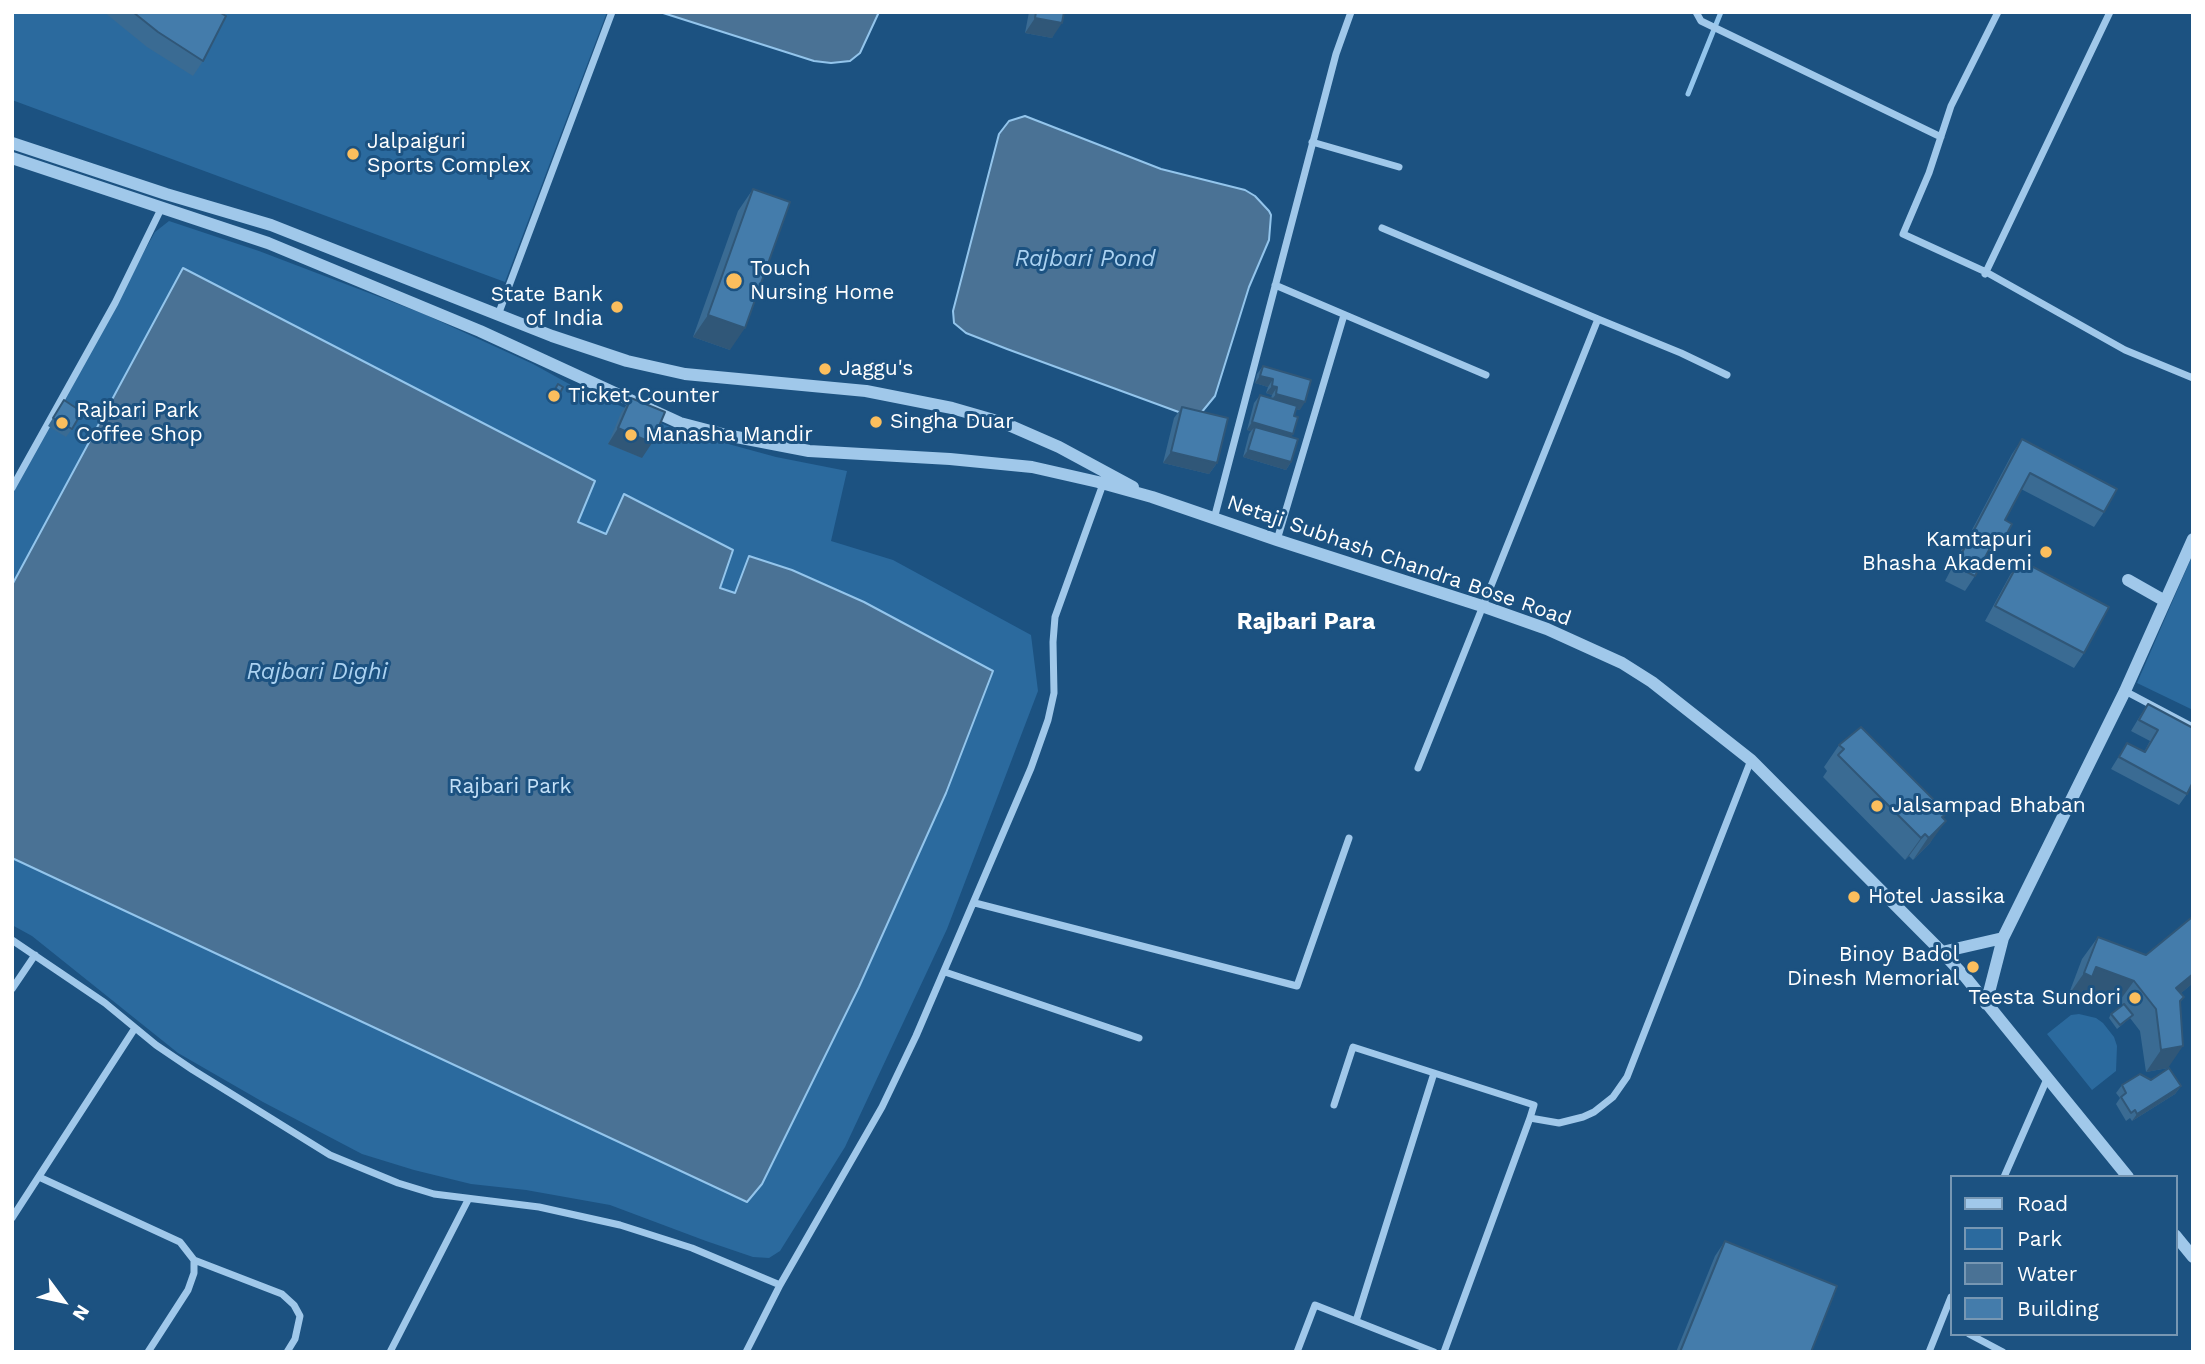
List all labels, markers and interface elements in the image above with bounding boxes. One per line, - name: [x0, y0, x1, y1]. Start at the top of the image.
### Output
- place label: Jalpaiguri Sports Complex: [367, 129, 531, 179]
- marker: Jalpaiguri Sports Complex: [345, 146, 361, 162]
- water label: Rajbari Pond: [1015, 245, 1155, 273]
- place label: Touch Nursing Home: [750, 256, 894, 306]
- marker: Touch Nursing Home: [724, 271, 744, 291]
- place label: State Bank of India: [491, 282, 603, 332]
- marker: State Bank of India: [609, 299, 625, 315]
- place label: Jaggu's: [839, 356, 913, 382]
- marker: Jaggu's: [817, 361, 833, 377]
- place label: Ticket Counter: [568, 383, 719, 409]
- marker: Ticket Counter: [546, 388, 562, 404]
- place label: Rajbari Park Coffee Shop: [76, 398, 203, 448]
- place label: Singha Duar: [890, 409, 1014, 435]
- marker: Singha Duar: [868, 414, 884, 430]
- marker: Rajbari Park Coffee Shop: [54, 415, 70, 431]
- place label: Manasha Mandir: [645, 422, 813, 448]
- marker: Manasha Mandir: [623, 427, 639, 443]
- street label: Netaji Subhash Chandra Bose Road: [1224, 490, 1574, 632]
- place label: Kamtapuri Bhasha Akademi: [1862, 527, 2032, 577]
- marker: Kamtapuri Bhasha Akademi: [2038, 544, 2054, 560]
- district label: Rajbari Para: [1237, 608, 1375, 636]
- water label: Rajbari Dighi: [246, 658, 388, 686]
- park label: Rajbari Park: [449, 774, 571, 800]
- place label: Jalsampad Bhaban: [1891, 793, 2086, 819]
- marker: Jalsampad Bhaban: [1869, 798, 1885, 814]
- place label: Hotel Jassika: [1868, 884, 2005, 910]
- marker: Hotel Jassika: [1846, 889, 1862, 905]
- place label: Binoy Badol Dinesh Memorial: [1787, 942, 1959, 992]
- marker: Binoy Badol Dinesh Memorial: [1965, 959, 1981, 975]
- place label: Teesta Sundori: [1968, 985, 2121, 1011]
- marker: Teesta Sundori: [2127, 990, 2143, 1006]
- legend: [1950, 1175, 2177, 1336]
- text: Road: [2017, 1191, 2068, 1216]
- text: Park: [2017, 1226, 2062, 1251]
- text: Water: [2017, 1261, 2077, 1286]
- north arrow: [28, 1266, 98, 1336]
- text: Building: [2017, 1296, 2099, 1321]
- text: N: [68, 1301, 95, 1325]

